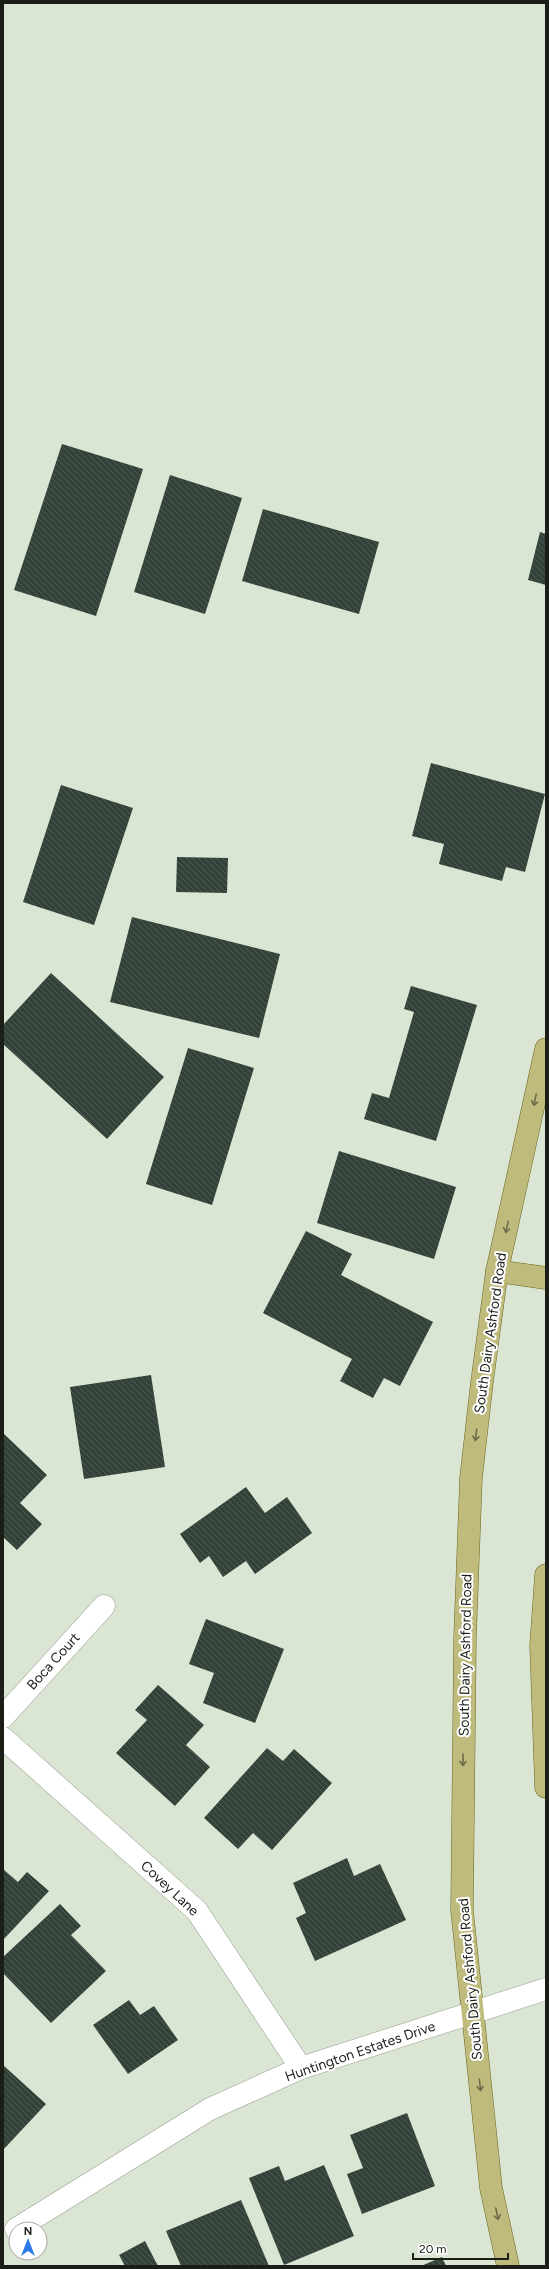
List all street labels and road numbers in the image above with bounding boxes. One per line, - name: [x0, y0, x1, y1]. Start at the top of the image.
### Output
- street label: South Dairy Ashford Road: [471, 1252, 510, 1415]
- street label: South Dairy Ashford Road: [456, 1574, 475, 1736]
- street label: Boca Court: [23, 1629, 83, 1693]
- street label: Covey Lane: [137, 1857, 203, 1920]
- street label: South Dairy Ashford Road: [455, 1897, 486, 2061]
- street label: Huntington Estates Drive: [283, 2018, 438, 2085]

